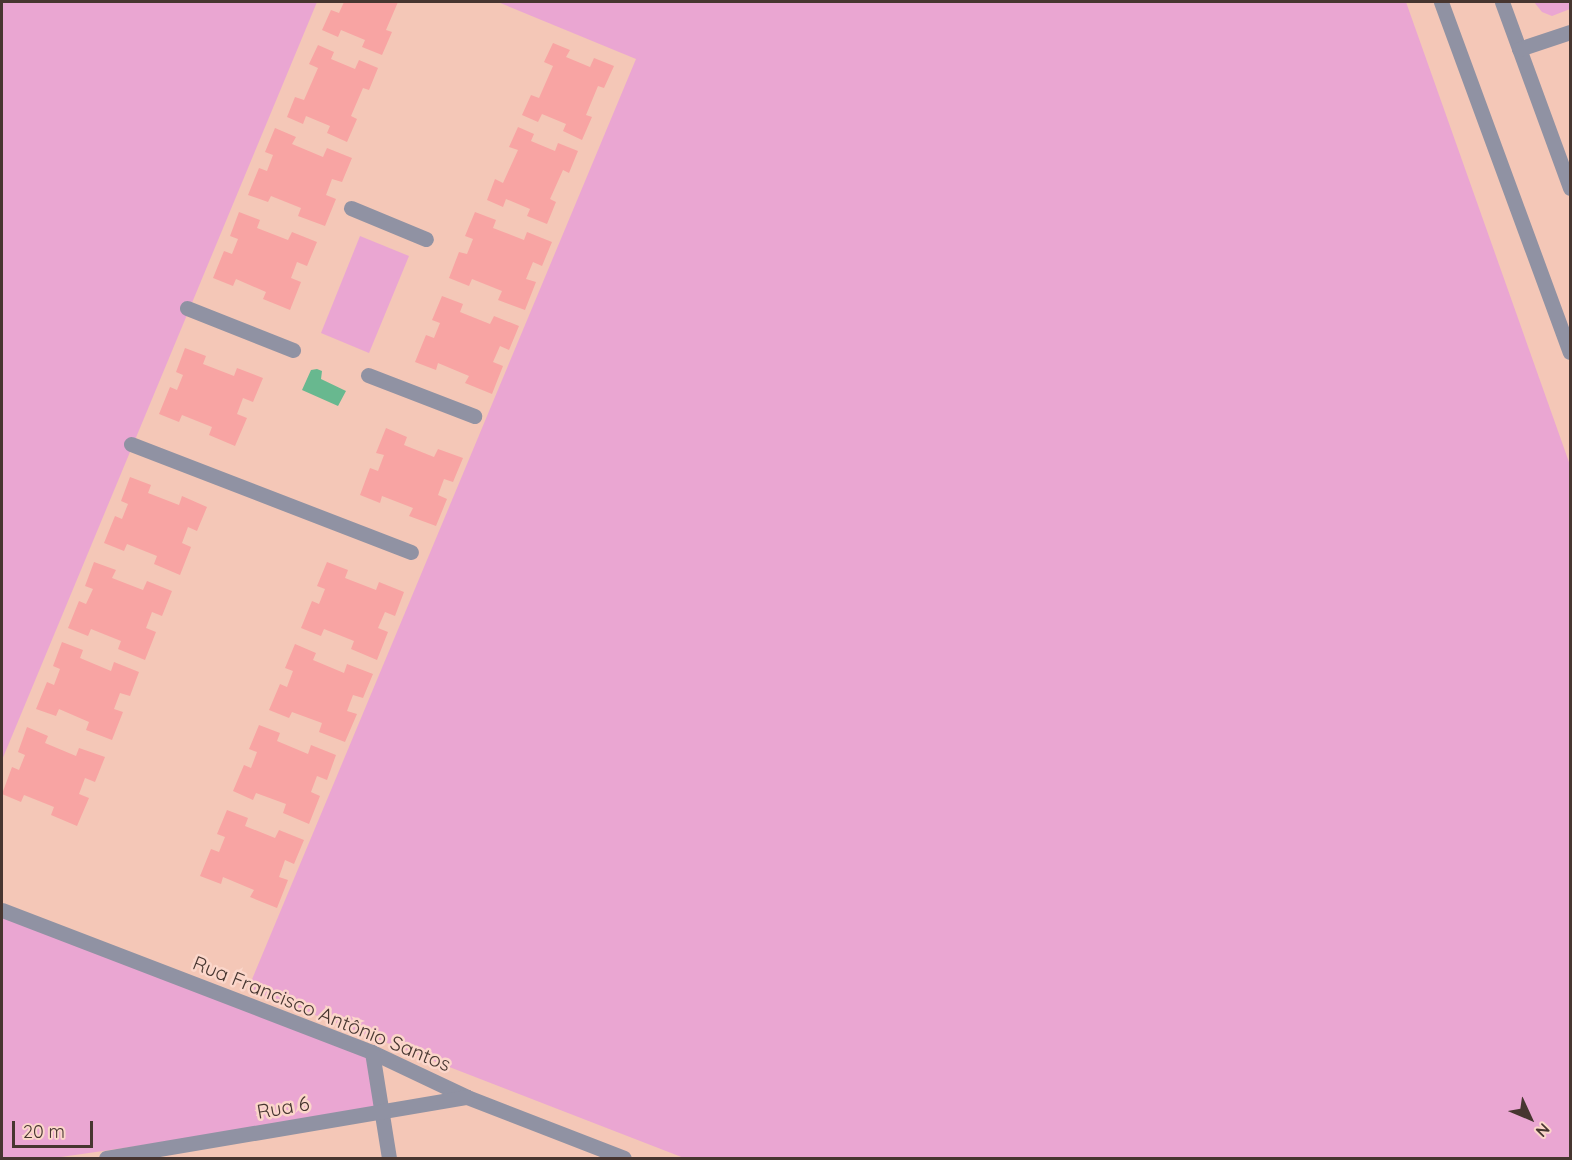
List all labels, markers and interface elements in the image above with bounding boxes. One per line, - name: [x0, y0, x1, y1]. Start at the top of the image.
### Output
- street label: Rua Francisco Antônio Santos: [189, 950, 455, 1076]
- north arrow: [1500, 1088, 1560, 1148]
- street label: Rua 6: [255, 1091, 311, 1123]
- scale bar: [15, 1109, 96, 1147]
- text: N: [1532, 1119, 1554, 1142]
- text: 20 m: [23, 1120, 65, 1143]

